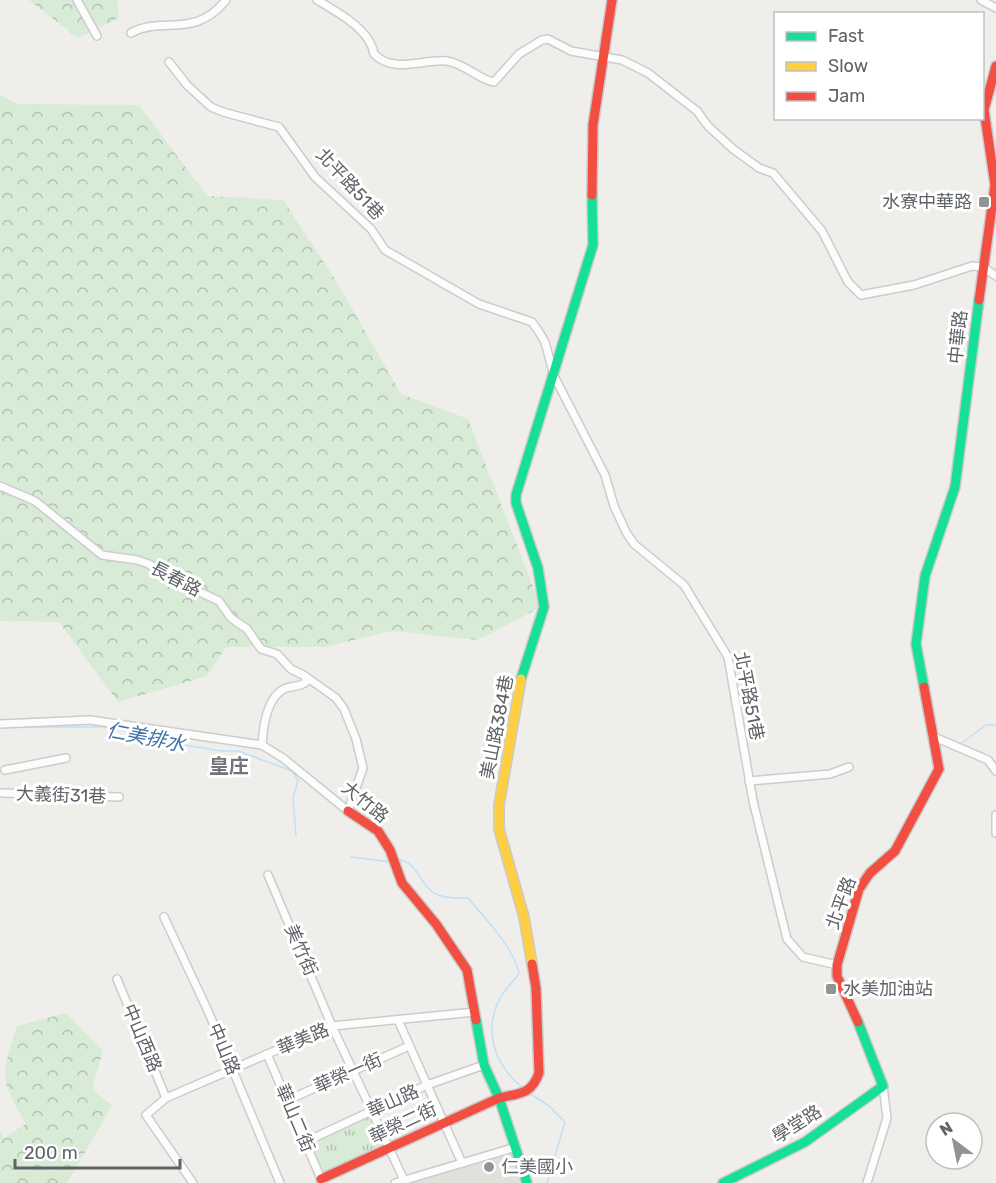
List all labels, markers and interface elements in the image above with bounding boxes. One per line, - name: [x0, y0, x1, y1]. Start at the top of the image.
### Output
- legend: [774, 12, 984, 120]
- text: Fast: [828, 25, 864, 47]
- text: Slow: [828, 55, 868, 77]
- text: Jam: [828, 85, 865, 107]
- street label: 北平路51巷: [311, 144, 389, 224]
- place label: 水寮中華路: [882, 191, 972, 213]
- marker: 水寮中華路: [977, 195, 991, 209]
- street label: 中華路: [944, 309, 972, 365]
- street label: 長春路: [147, 557, 205, 601]
- street label: 北平路51巷: [730, 650, 768, 742]
- street label: 美山路384巷: [476, 673, 518, 781]
- water label: 仁美排水: [104, 718, 189, 757]
- district label: 皇庄: [209, 754, 249, 778]
- street label: 大竹路: [337, 776, 393, 828]
- street label: 大義街31巷: [16, 782, 106, 808]
- street label: 北平路: [821, 874, 861, 932]
- street label: 美竹街: [280, 921, 322, 979]
- place label: 水美加油站: [843, 978, 933, 1000]
- marker: 水美加油站: [824, 982, 838, 996]
- street label: 中山西路: [118, 1001, 166, 1075]
- street label: 華美路: [274, 1018, 332, 1060]
- street label: 中山路: [203, 1020, 245, 1078]
- street label: 華榮一街: [311, 1048, 385, 1098]
- street label: 華山路: [364, 1080, 422, 1122]
- street label: 華山二街: [271, 1081, 319, 1155]
- street label: 華榮二街: [366, 1098, 440, 1148]
- street label: 學堂路: [768, 1100, 826, 1148]
- north arrow: [924, 1111, 984, 1171]
- text: N: [936, 1118, 956, 1140]
- scale bar: [15, 1132, 180, 1170]
- text: 200 m: [24, 1142, 78, 1164]
- place label: 仁美國小: [501, 1156, 573, 1178]
- marker: 仁美國小: [482, 1160, 496, 1174]

